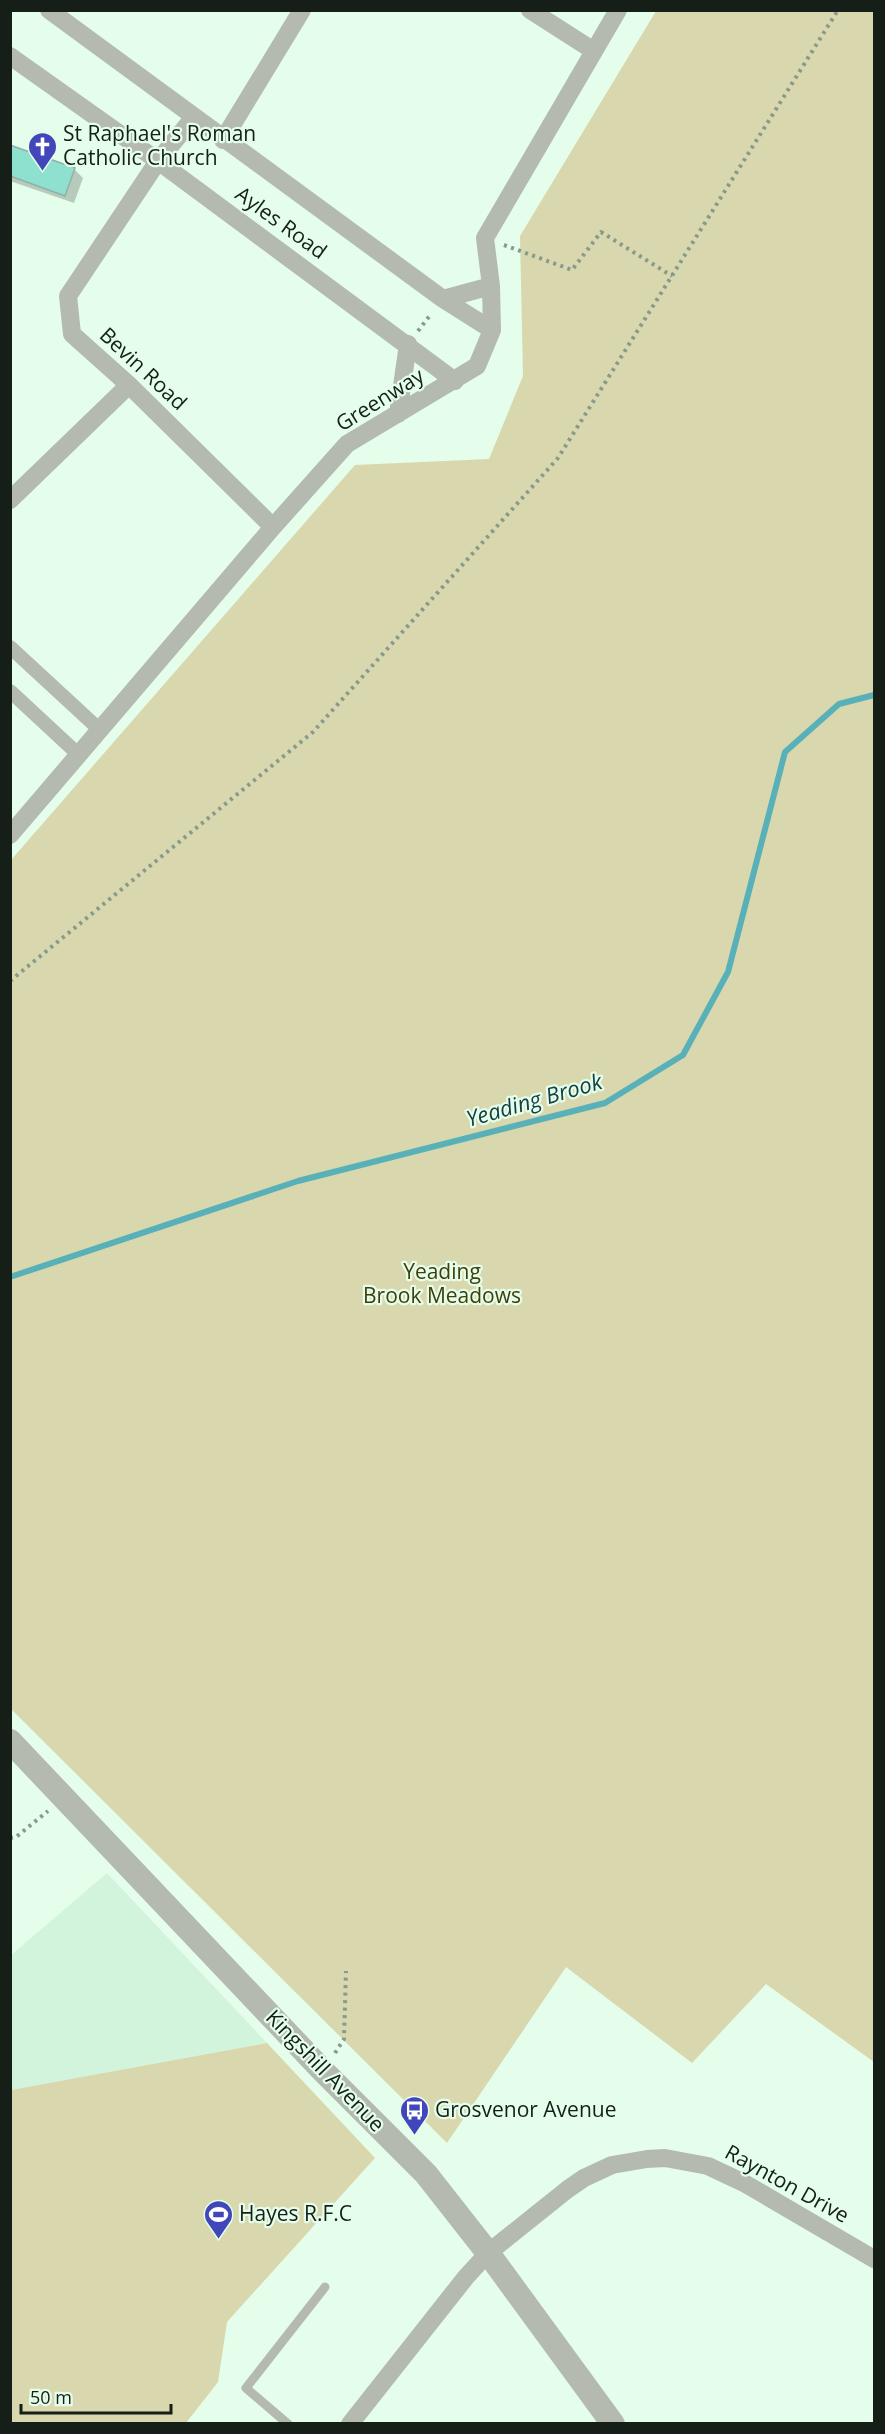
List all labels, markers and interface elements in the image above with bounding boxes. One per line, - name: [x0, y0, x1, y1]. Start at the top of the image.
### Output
- place label: St Raphael's Roman Catholic Church: [63, 119, 256, 171]
- church icon: St Raphael's Roman Catholic Church: [26, 130, 58, 172]
- street label: Ayles Road: [230, 180, 333, 265]
- street label: Bevin Road: [94, 321, 193, 416]
- street label: Greenway: [330, 361, 429, 437]
- water label: Yeading Brook: [462, 1065, 606, 1133]
- park label: Yeading Brook Meadows: [363, 1257, 521, 1309]
- street label: Kingshill Avenue: [260, 2003, 391, 2138]
- bus stop icon: Grosvenor Avenue: [398, 2094, 430, 2136]
- place label: Grosvenor Avenue: [435, 2095, 616, 2123]
- street label: Raynton Drive: [720, 2137, 855, 2229]
- sports icon: Hayes R.F.C: [202, 2198, 234, 2240]
- place label: Hayes R.F.C: [239, 2199, 352, 2227]
- scale bar: [21, 2377, 171, 2415]
- text: 50 m: [30, 2385, 72, 2409]

